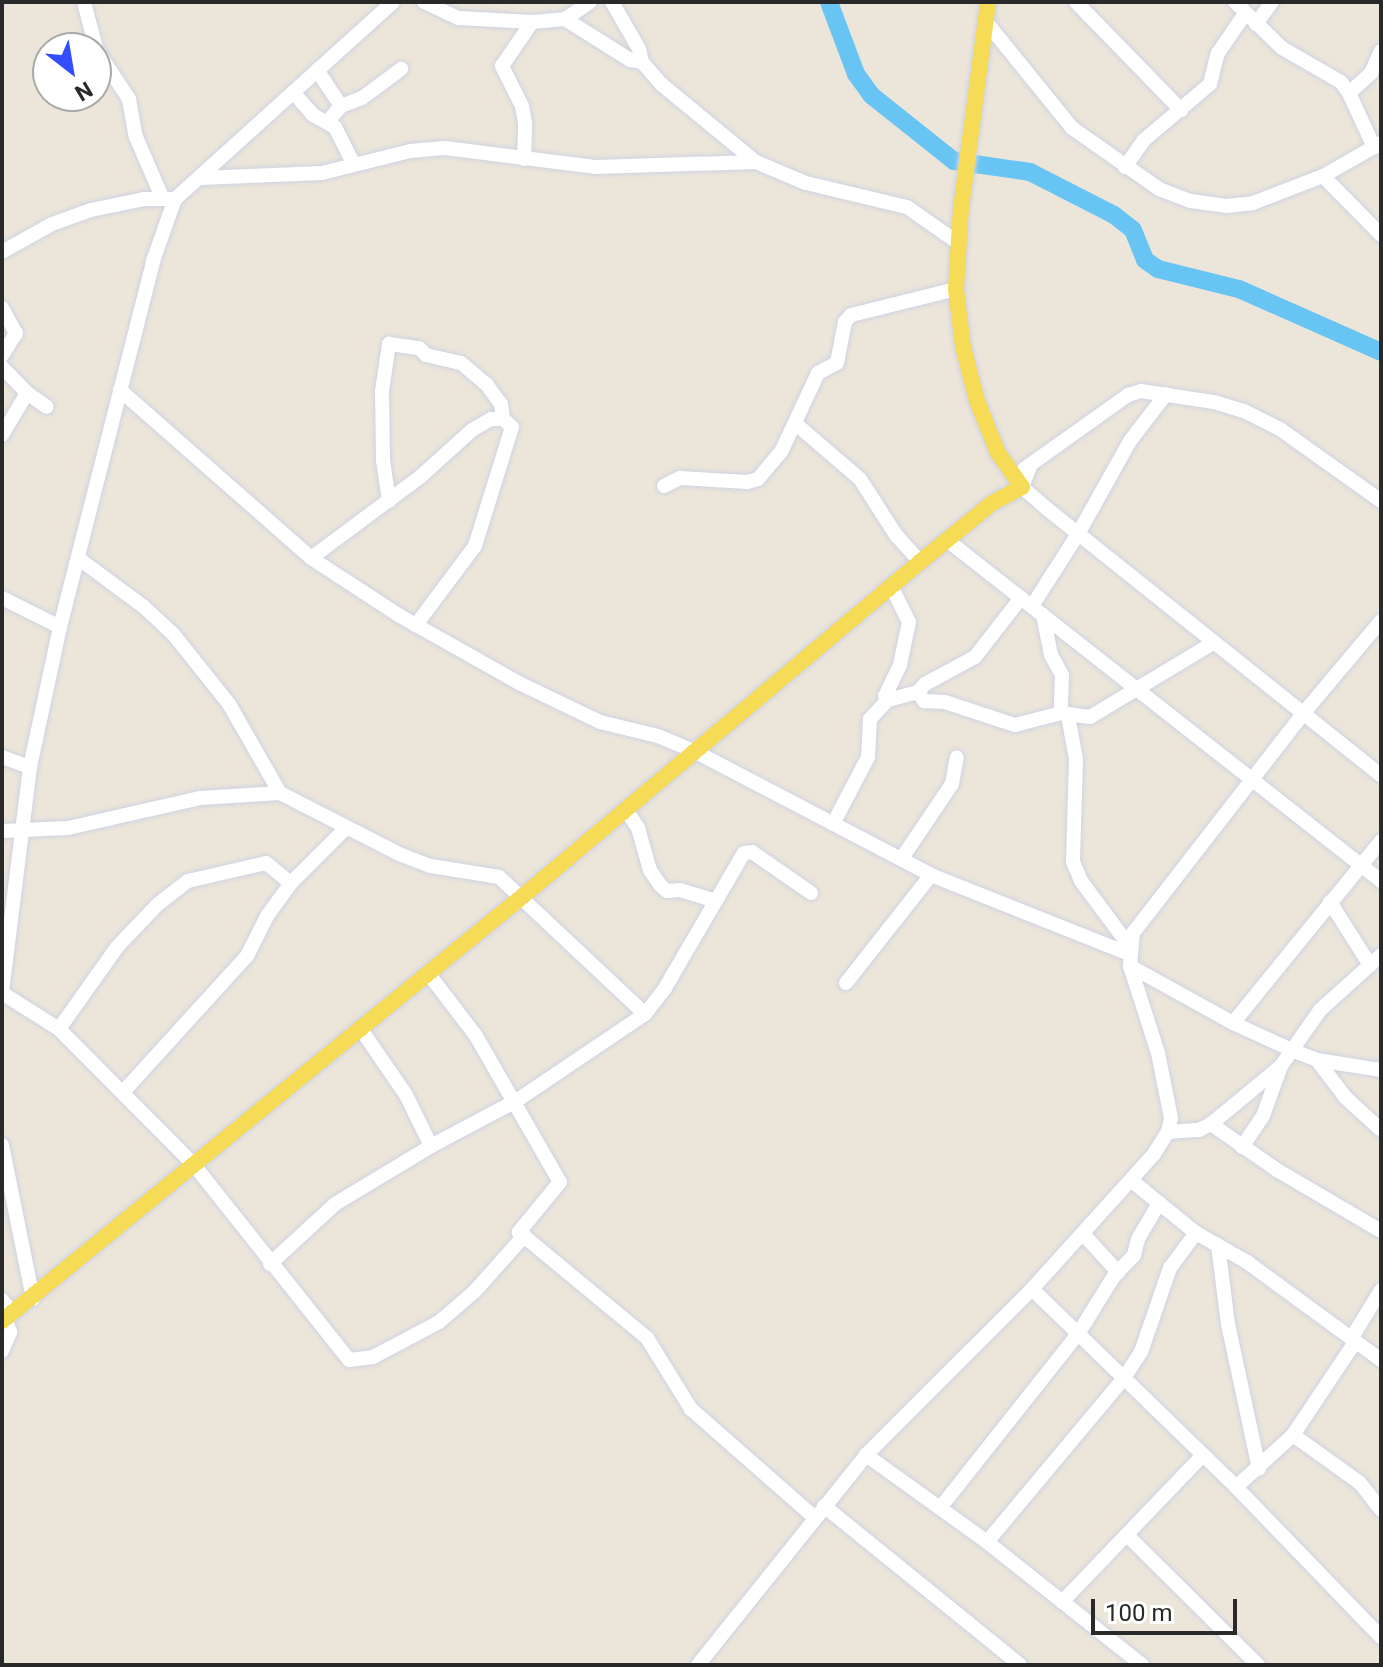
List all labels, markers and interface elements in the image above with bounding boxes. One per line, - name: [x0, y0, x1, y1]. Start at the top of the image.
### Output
- north arrow: [32, 32, 112, 112]
- text: N: [70, 77, 97, 106]
- scale bar: [1095, 1583, 1241, 1633]
- text: 100 m: [1105, 1599, 1172, 1627]

